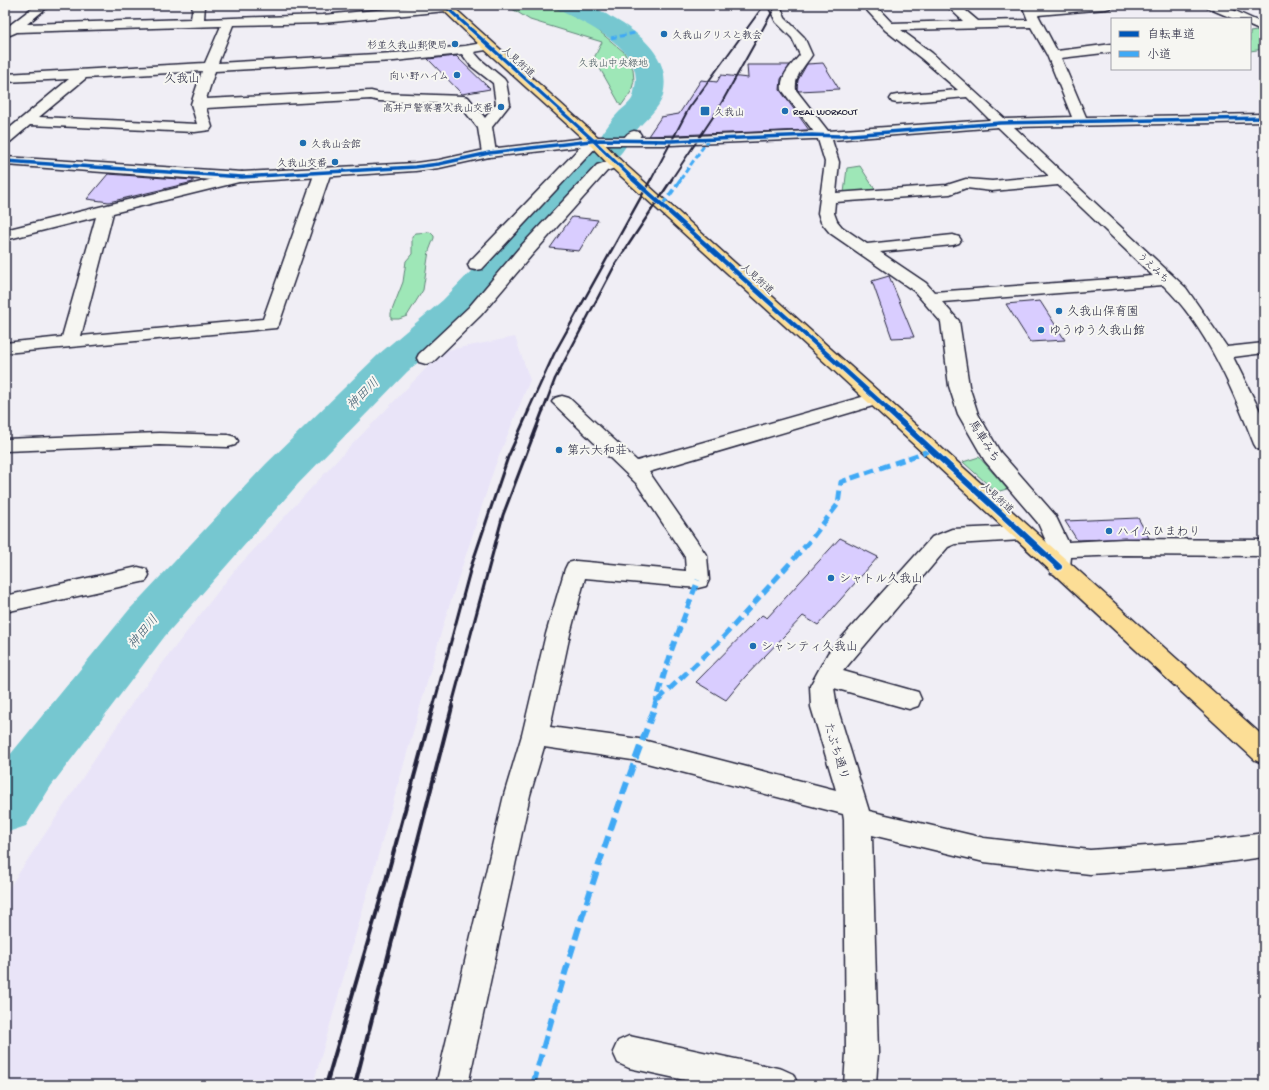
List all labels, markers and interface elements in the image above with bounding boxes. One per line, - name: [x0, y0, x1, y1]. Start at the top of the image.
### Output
- legend: [1111, 18, 1251, 70]
- text: 自転車道: [1147, 28, 1195, 43]
- marker: 久我山クリスと教会: [659, 29, 669, 39]
- place label: 久我山クリスと教会: [672, 30, 762, 42]
- marker: 杉並久我山郵便局: [450, 39, 460, 49]
- place label: 杉並久我山郵便局: [367, 40, 447, 52]
- street label: 人見街道: [499, 45, 537, 80]
- text: 小道: [1147, 48, 1171, 63]
- park label: 久我山中央緑地: [578, 58, 648, 70]
- marker: 向い野ハイム: [452, 70, 462, 80]
- place label: 向い野ハイム: [389, 71, 449, 83]
- district label: 久我山: [164, 72, 200, 87]
- marker: 高井戸警察署久我山交番: [496, 102, 506, 112]
- place label: 高井戸警察署久我山交番: [383, 103, 493, 115]
- marker: 久我山: [699, 105, 711, 117]
- marker: REAL WORKOUT: [780, 106, 790, 116]
- place label: 久我山: [714, 107, 744, 119]
- place label: REAL WORKOUT: [793, 107, 858, 119]
- marker: 久我山会館: [298, 138, 308, 148]
- place label: 久我山会館: [311, 139, 361, 151]
- marker: 久我山交番: [330, 157, 340, 167]
- place label: 久我山交番: [277, 158, 327, 170]
- street label: うえみち: [1134, 250, 1171, 287]
- street label: 人見街道: [738, 262, 776, 297]
- place label: 久我山保育園: [1067, 305, 1139, 320]
- marker: 久我山保育園: [1054, 306, 1064, 316]
- place label: ゆうゆう久我山館: [1049, 324, 1145, 339]
- marker: ゆうゆう久我山館: [1036, 325, 1046, 335]
- water label: 神田川: [344, 375, 383, 414]
- street label: 馬車みち: [965, 418, 1003, 466]
- place label: 第六大和荘: [567, 444, 627, 459]
- marker: 第六大和荘: [554, 445, 564, 455]
- street label: 人見街道: [978, 481, 1016, 516]
- place label: ハイムひまわり: [1117, 525, 1201, 540]
- marker: ハイムひまわり: [1104, 526, 1114, 536]
- place label: シャトル久我山: [839, 572, 923, 587]
- marker: シャトル久我山: [826, 573, 836, 583]
- water label: 神田川: [125, 612, 162, 652]
- place label: シャンティ久我山: [761, 640, 858, 655]
- marker: シャンティ久我山: [748, 641, 758, 651]
- street label: たぶち通り: [820, 721, 851, 782]

